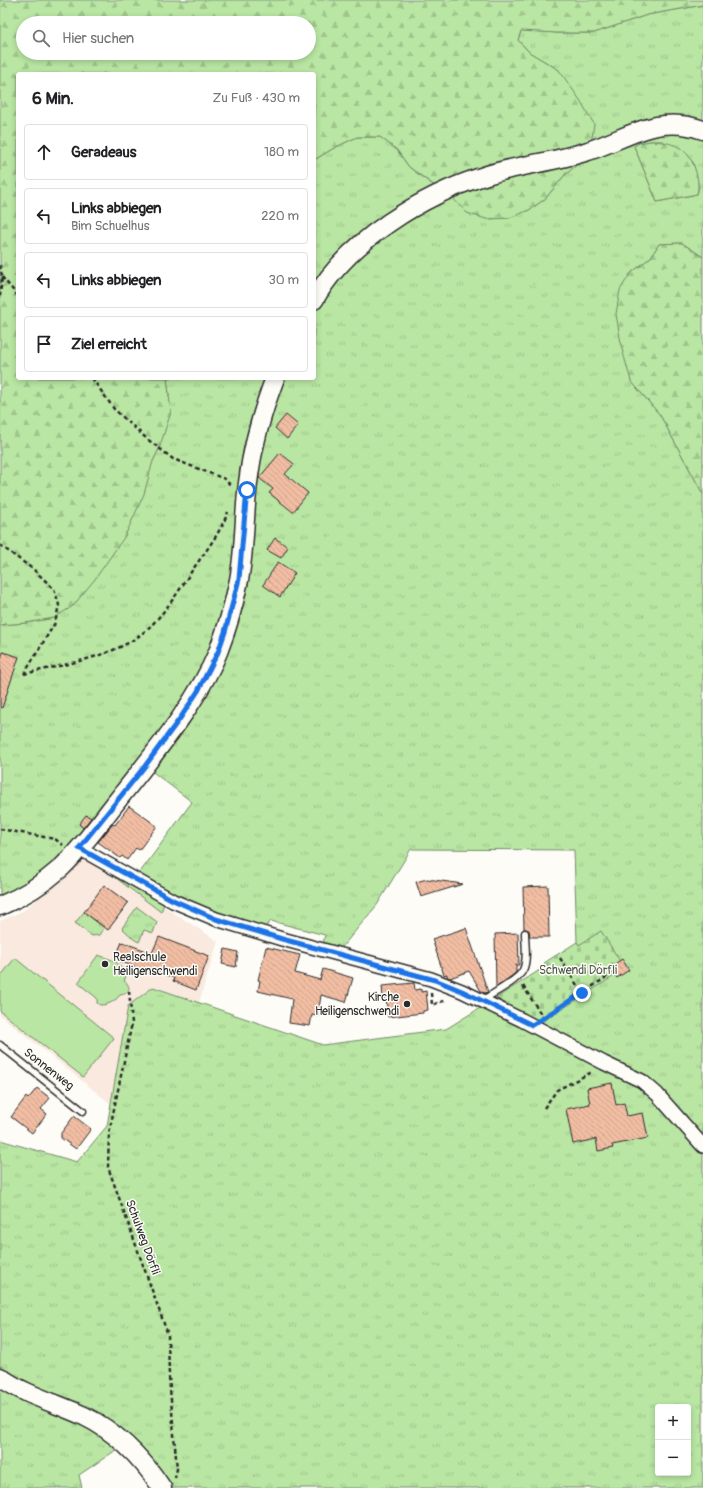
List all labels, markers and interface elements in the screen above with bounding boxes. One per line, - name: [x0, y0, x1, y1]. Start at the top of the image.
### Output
- search box: [16, 16, 316, 60]
- icon: search: [30, 27, 52, 49]
- text: Hier suchen: [62, 29, 134, 48]
- text: 6 Min.: [32, 88, 74, 109]
- text: Zu Fuß · 430 m: [212, 90, 300, 106]
- icon: ahead: [33, 141, 55, 163]
- text: Geradeaus: [71, 143, 137, 162]
- text: 180 m: [264, 144, 299, 160]
- text: Links abbiegen: [71, 199, 162, 218]
- icon: left: [33, 205, 55, 227]
- text: 220 m: [261, 208, 299, 224]
- text: Bim Schuelhus: [71, 218, 150, 234]
- icon: left: [33, 269, 55, 291]
- text: Links abbiegen: [71, 271, 162, 290]
- text: 30 m: [269, 272, 299, 288]
- icon: arrive: [33, 333, 55, 355]
- text: Ziel erreicht: [71, 335, 147, 354]
- route start: [238, 481, 256, 499]
- place label: Realschule Heiligenschwendi: [113, 950, 197, 979]
- marker: Realschule Heiligenschwendi: [100, 959, 110, 969]
- park label: Schwendi Dörfli: [539, 963, 617, 978]
- route end: [573, 984, 591, 1002]
- place label: Kirche Heiligenschwendi: [315, 990, 399, 1019]
- marker: Kirche Heiligenschwendi: [402, 999, 412, 1009]
- street label: Sonnenweg: [21, 1045, 77, 1094]
- street label: Schulweg Dörfli: [122, 1198, 163, 1277]
- map controls: [655, 1404, 691, 1476]
- button: +: [655, 1404, 691, 1440]
- button: −: [655, 1440, 691, 1476]

